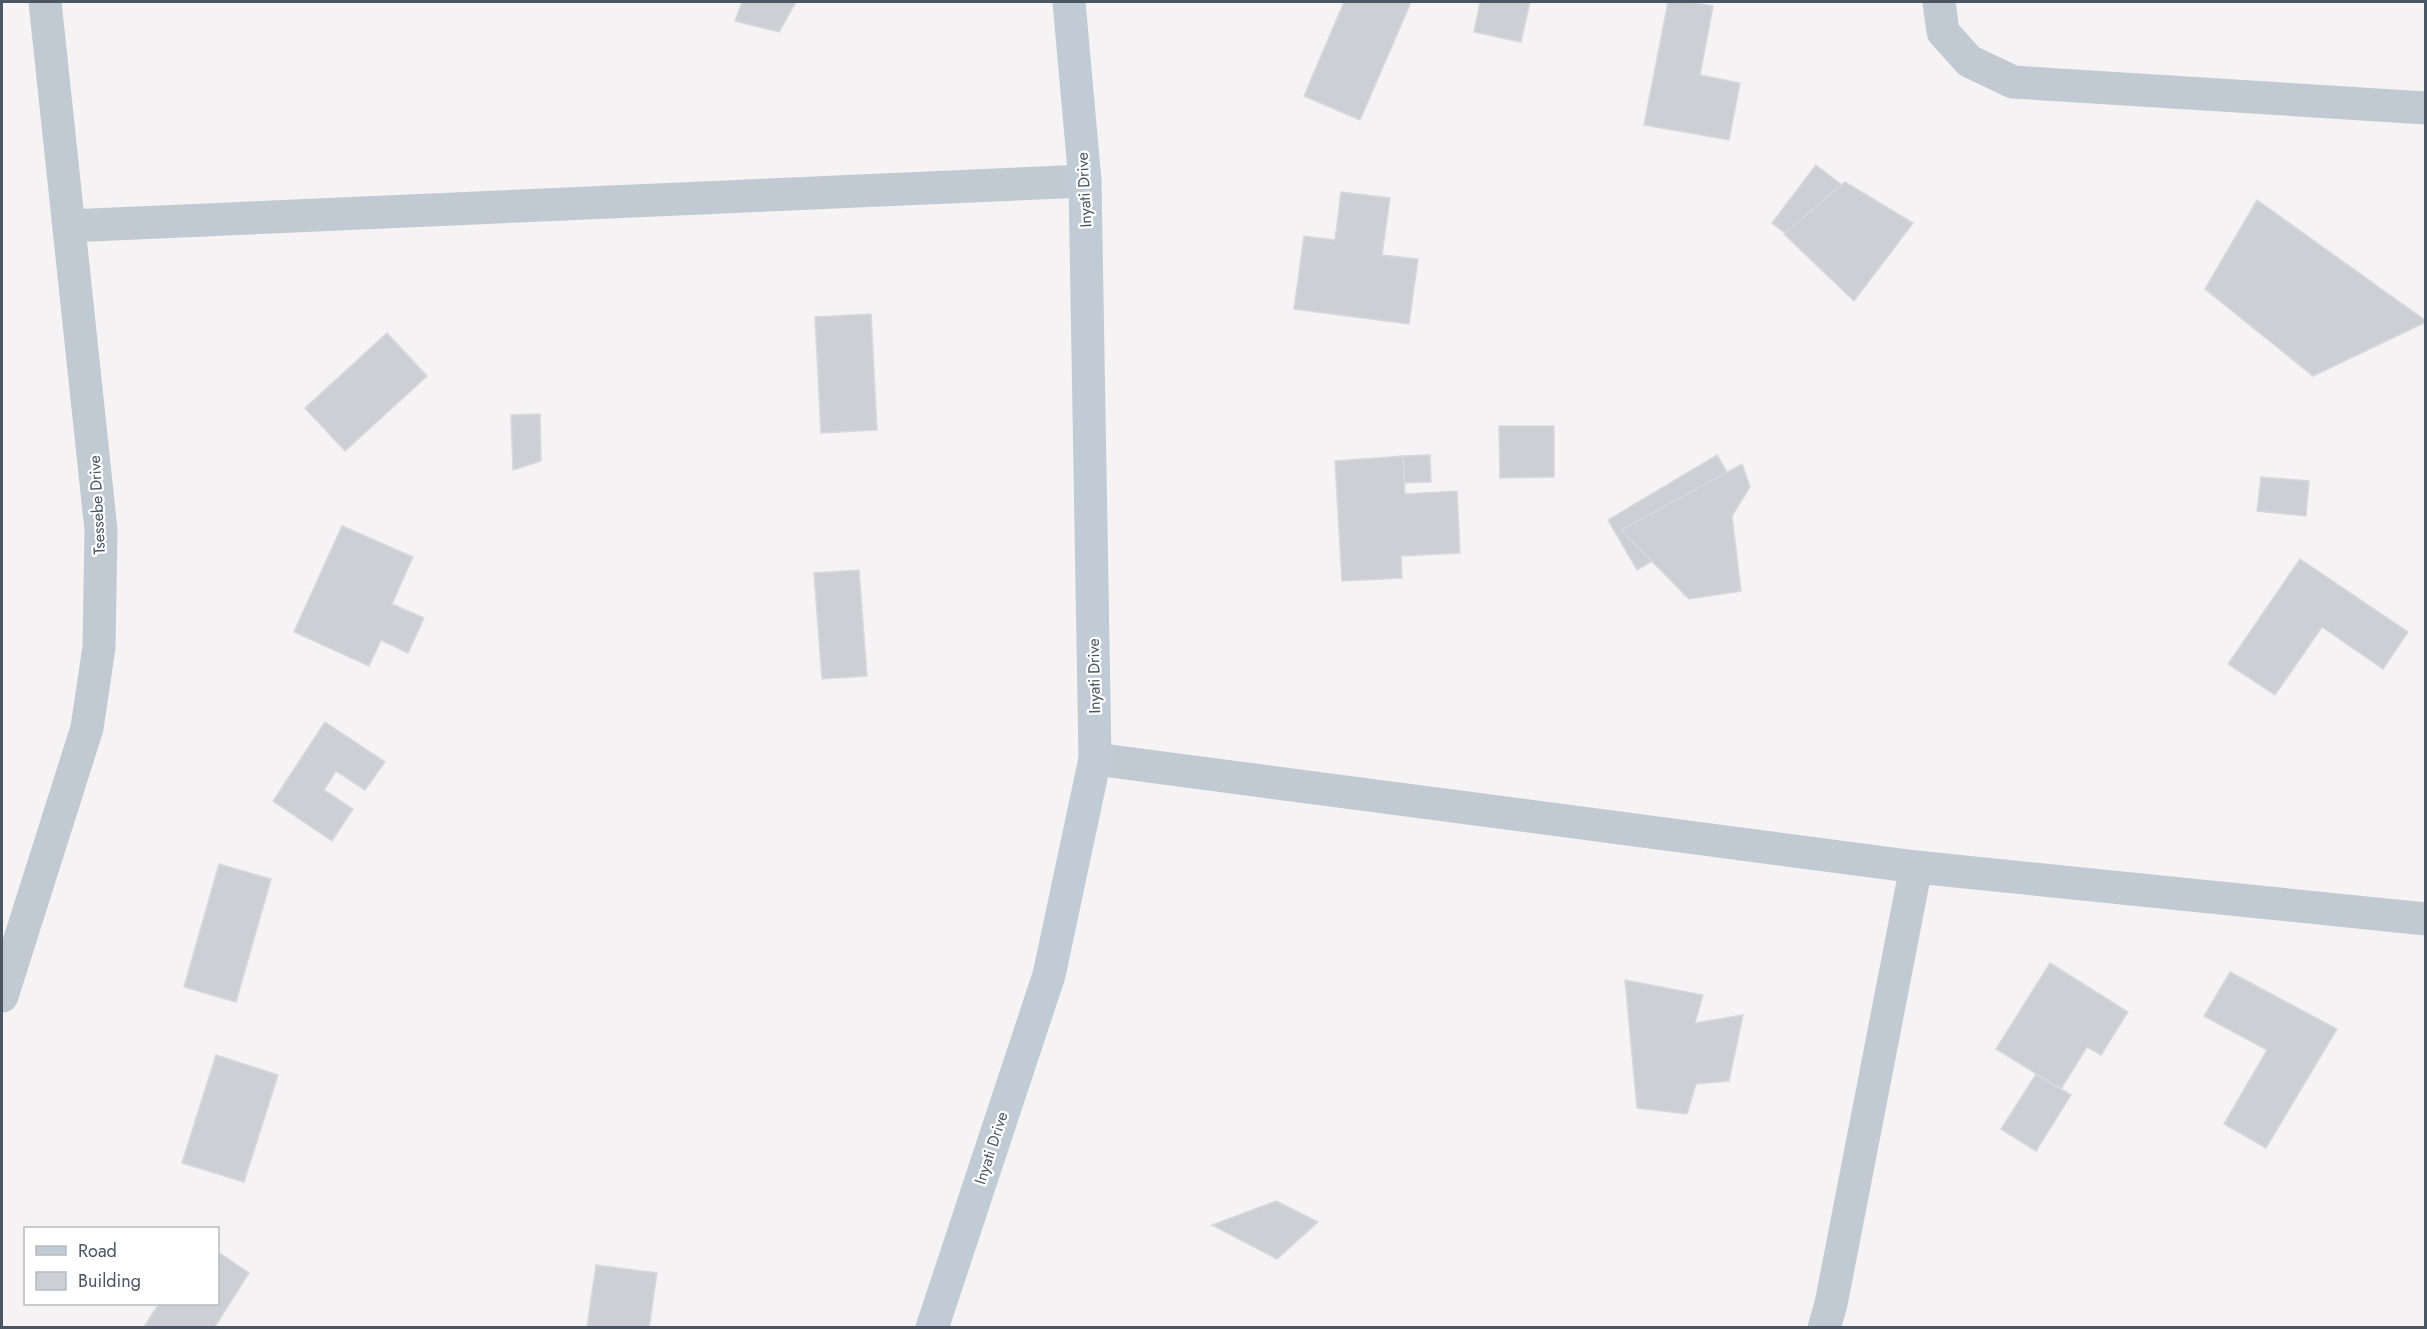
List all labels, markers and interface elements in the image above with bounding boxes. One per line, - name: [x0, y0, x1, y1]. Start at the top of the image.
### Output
- street label: Inyati Drive: [1071, 152, 1097, 228]
- street label: Tsessebe Drive: [83, 455, 111, 555]
- street label: Inyati Drive: [1082, 638, 1106, 714]
- street label: Inyati Drive: [968, 1109, 1014, 1187]
- legend: [24, 1227, 219, 1305]
- text: Road: [78, 1238, 117, 1264]
- text: Building: [78, 1268, 141, 1294]

